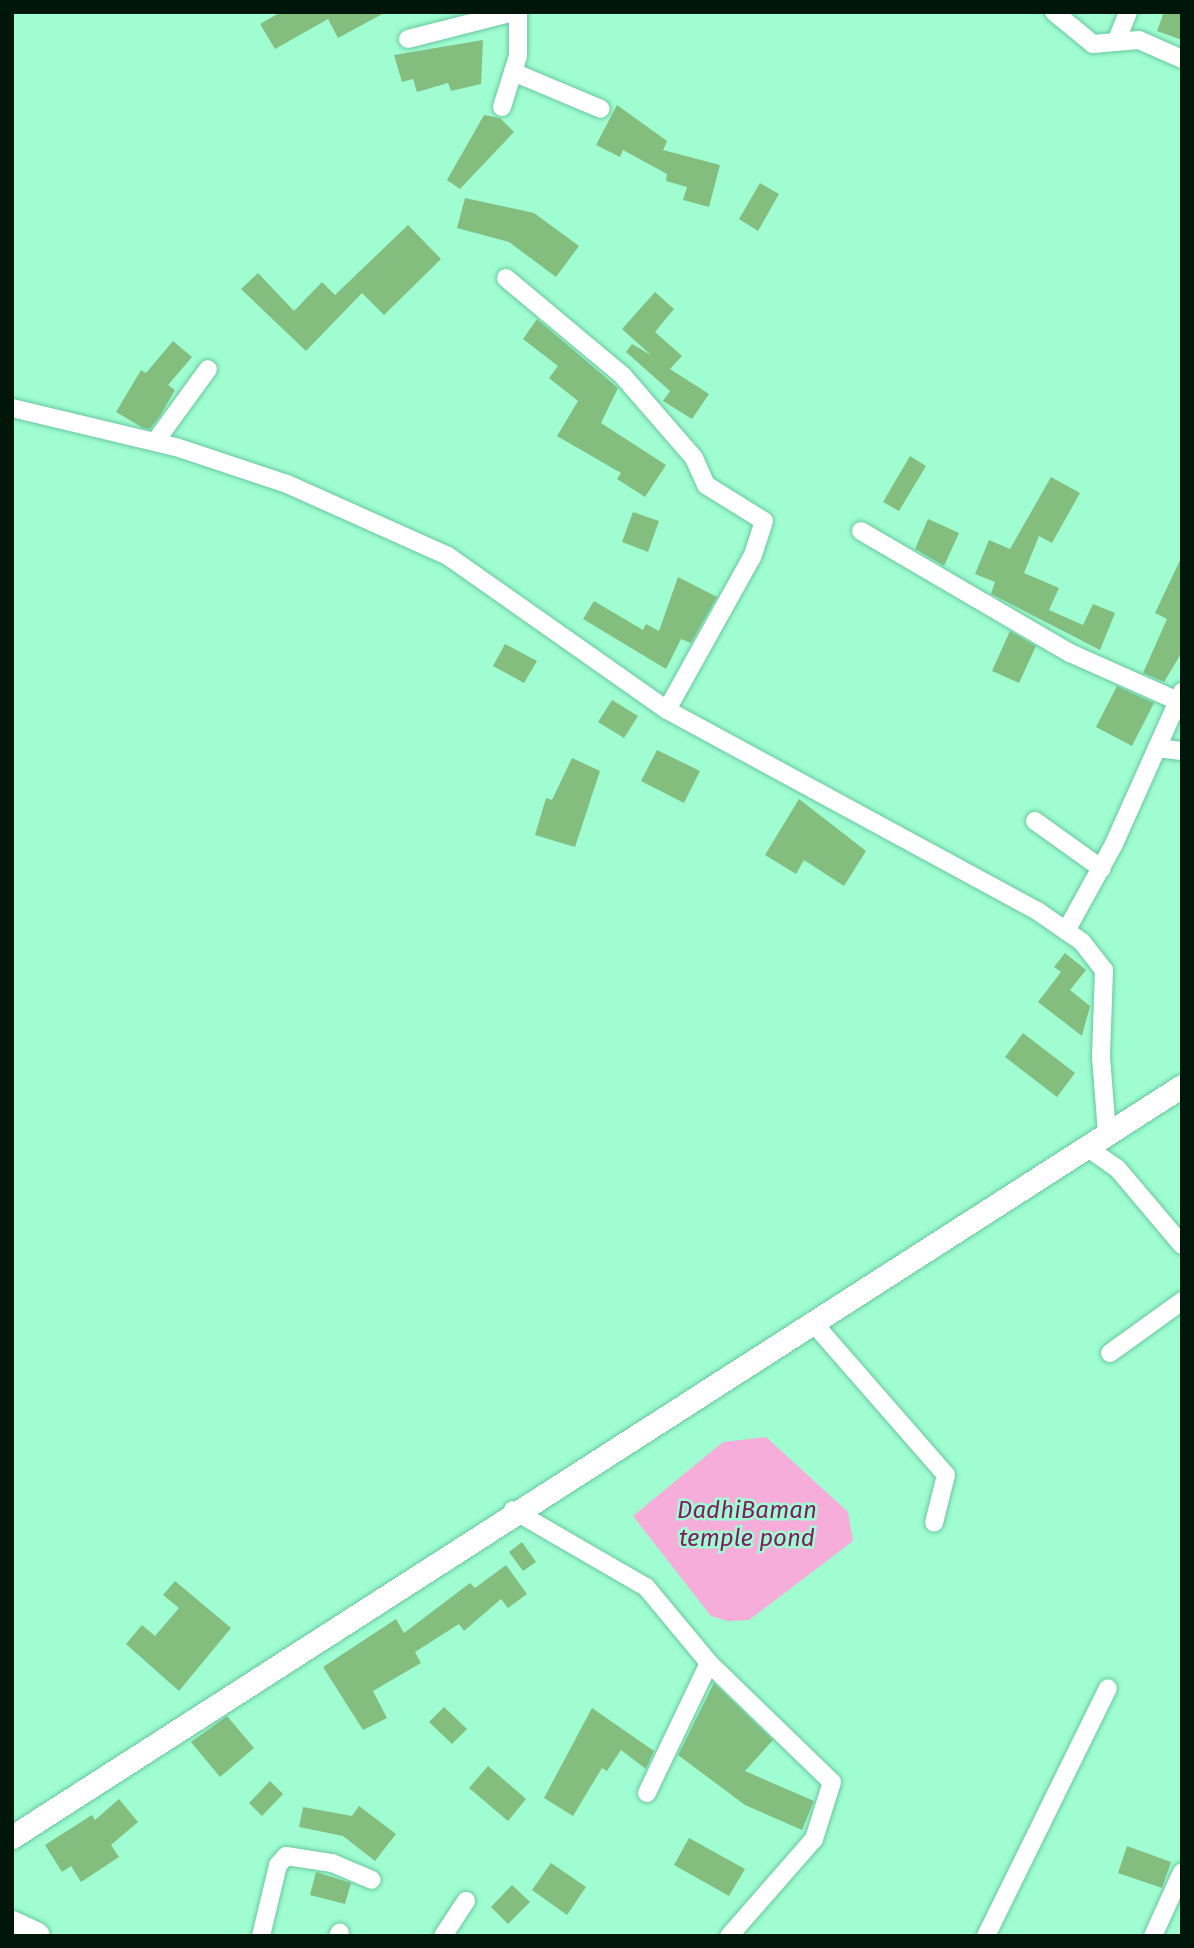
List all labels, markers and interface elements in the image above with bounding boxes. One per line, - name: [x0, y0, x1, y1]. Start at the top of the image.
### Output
- water label: DadhiBaman temple pond: [677, 1497, 817, 1553]

